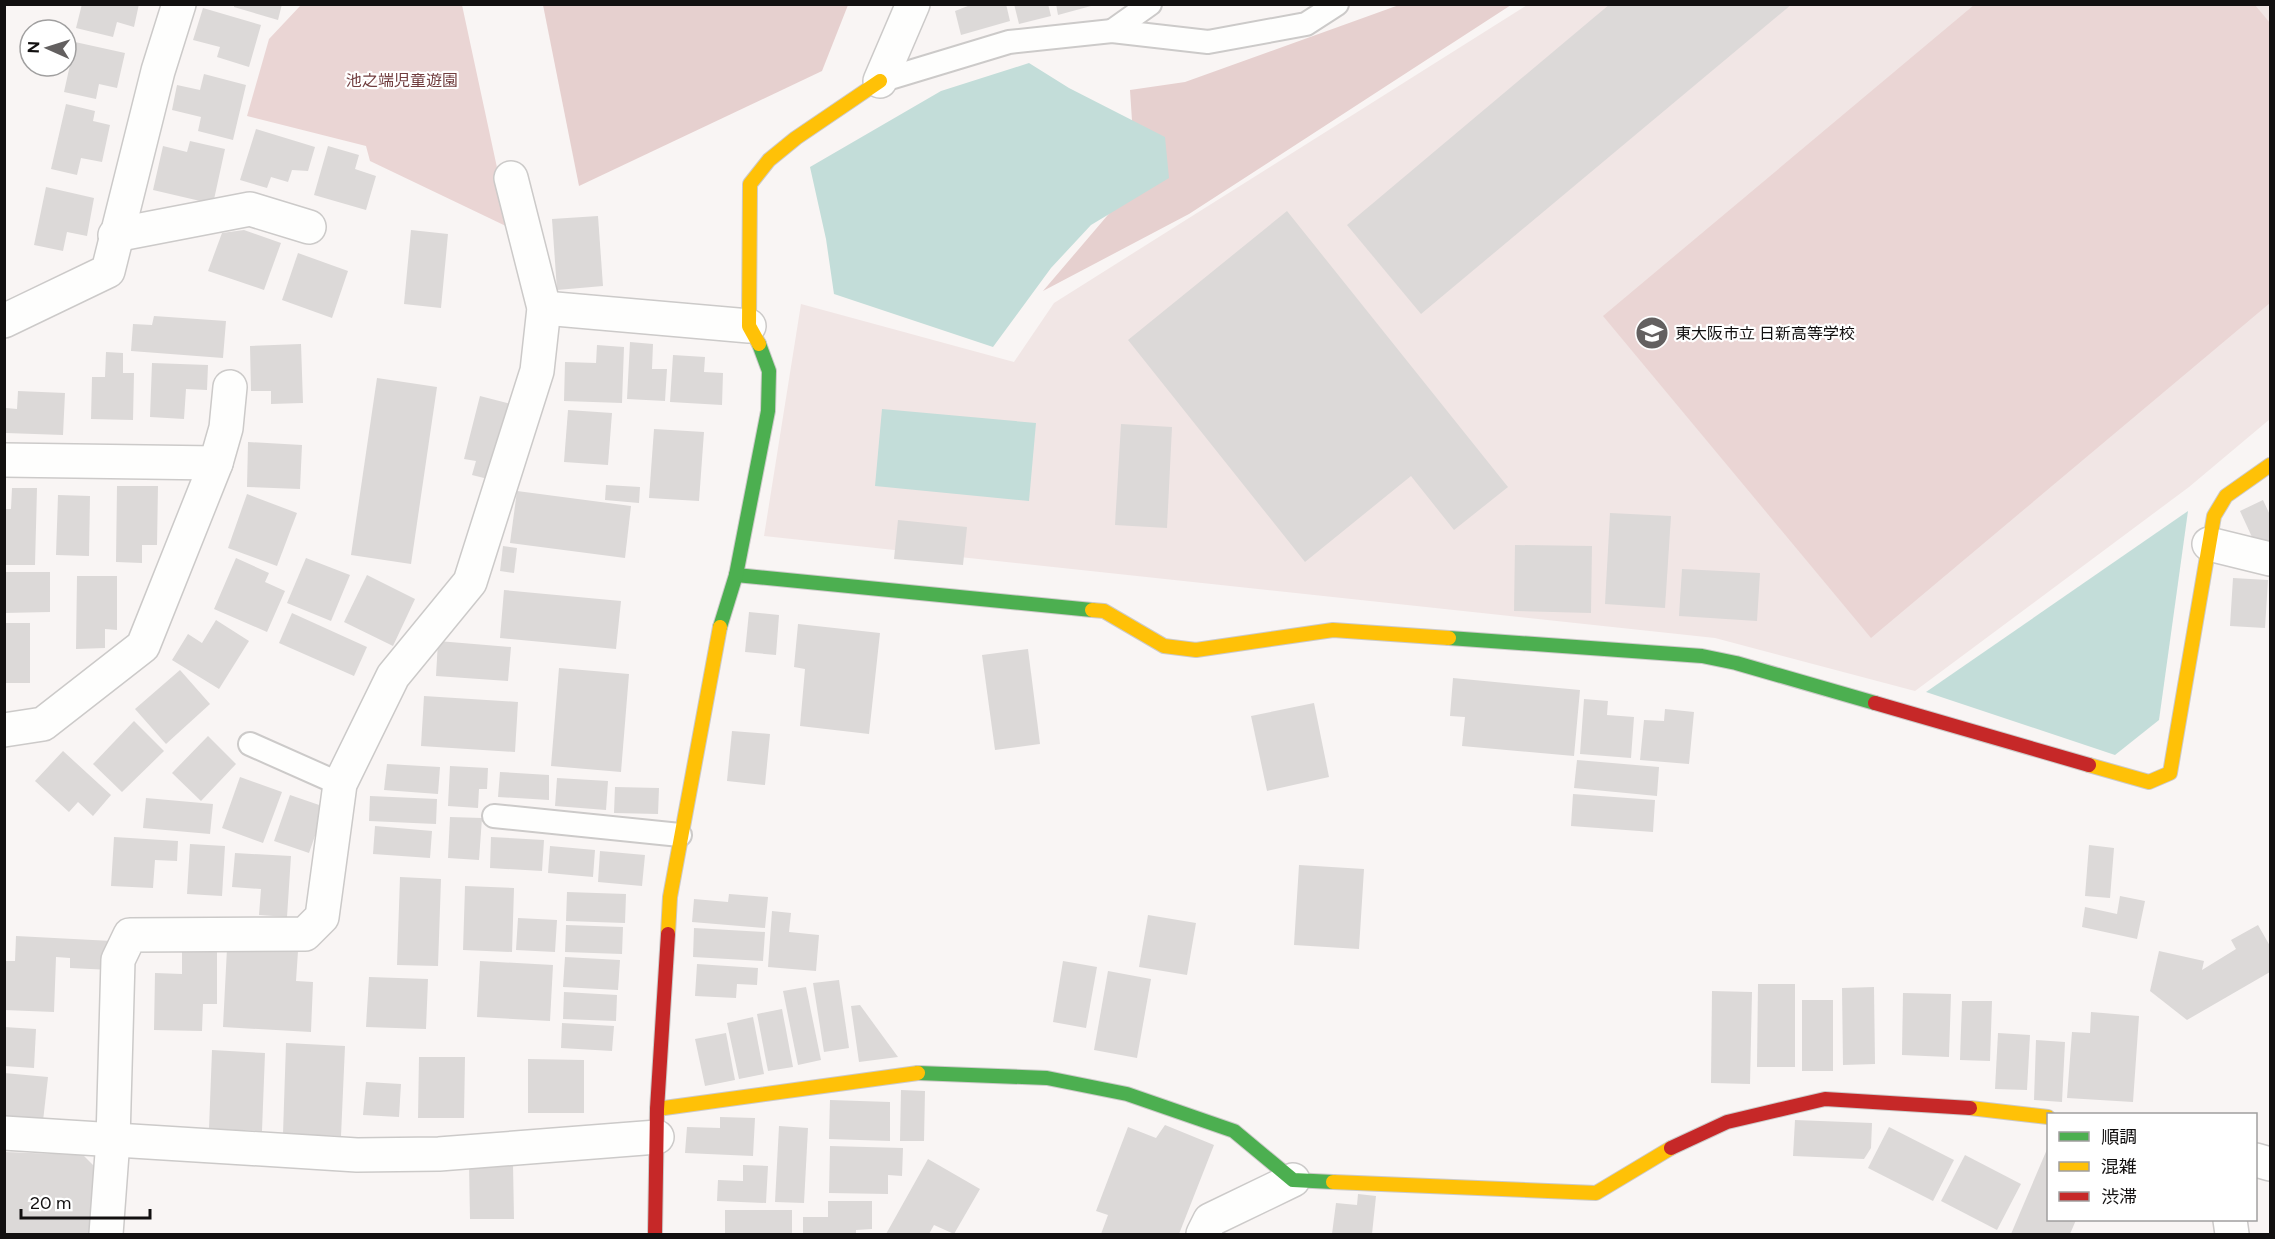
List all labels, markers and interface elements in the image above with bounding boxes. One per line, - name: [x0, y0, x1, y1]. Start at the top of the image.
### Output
- north arrow: [18, 18, 78, 78]
- text: N: [24, 41, 43, 54]
- park label: 池之端児童遊園: [346, 71, 458, 90]
- school or university icon: 東大阪市立 日新高等学校: [1634, 315, 1670, 351]
- place label: 東大阪市立 日新高等学校: [1675, 324, 1855, 343]
- legend: [2047, 1113, 2257, 1221]
- text: 順調: [2101, 1126, 2137, 1148]
- text: 混雑: [2101, 1156, 2137, 1178]
- scale bar: [21, 1182, 150, 1220]
- text: 渋滞: [2101, 1186, 2137, 1208]
- text: 20 m: [30, 1192, 71, 1214]

